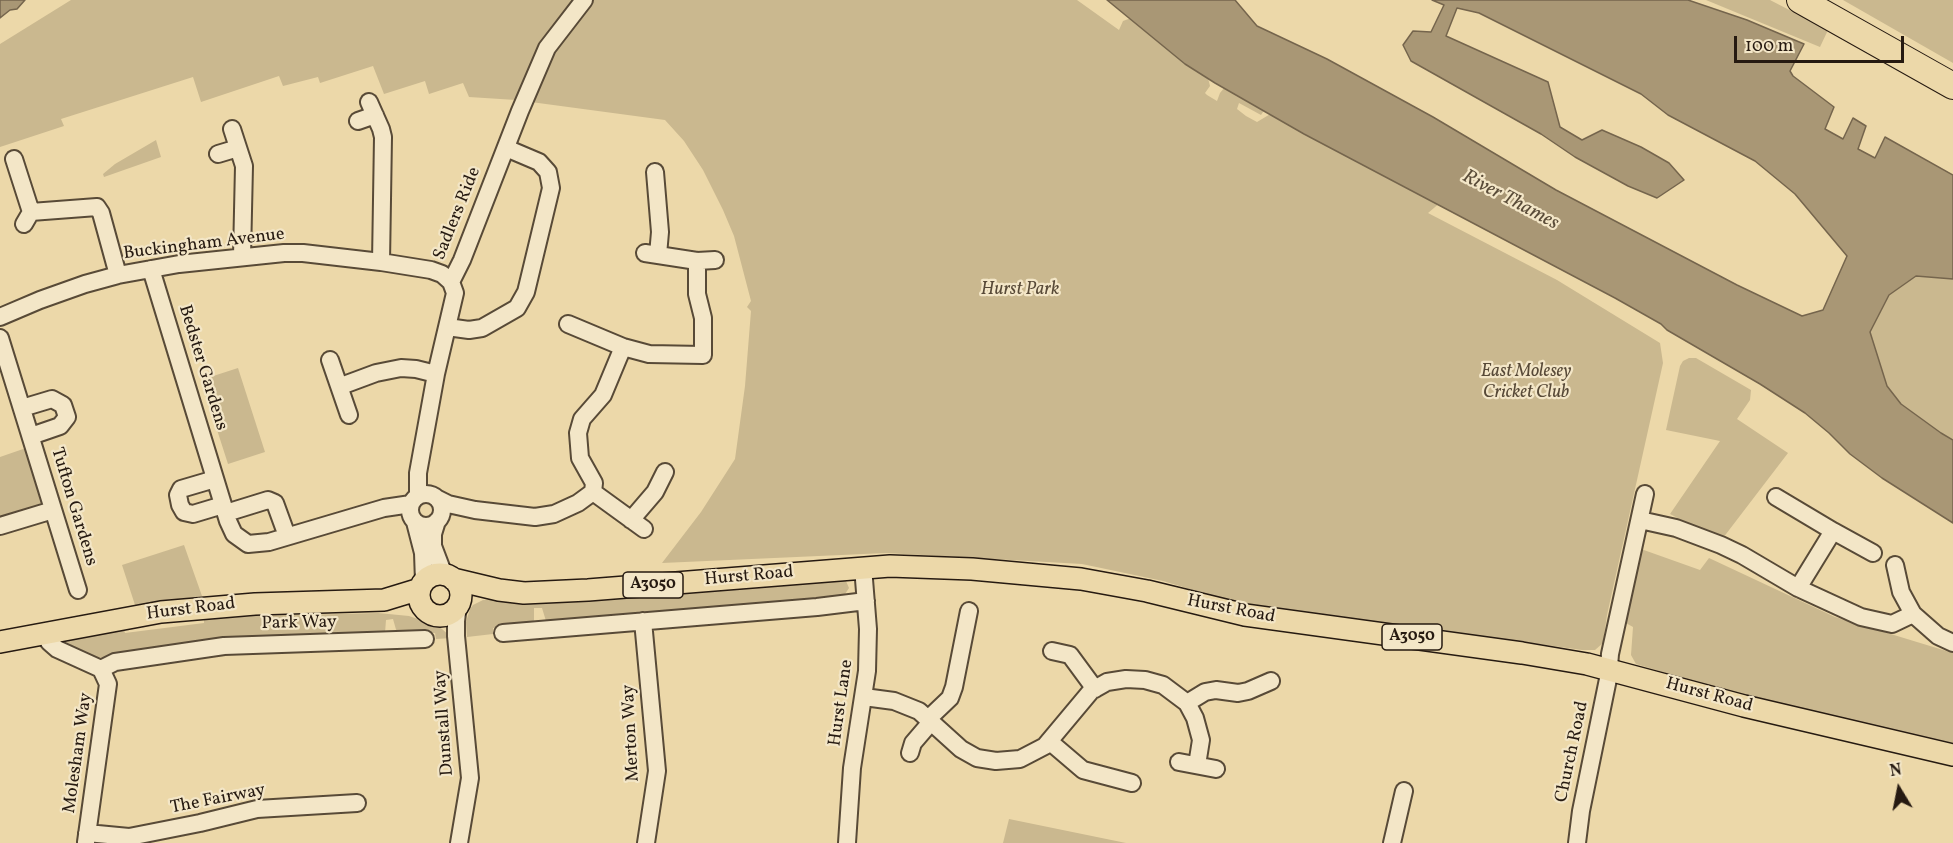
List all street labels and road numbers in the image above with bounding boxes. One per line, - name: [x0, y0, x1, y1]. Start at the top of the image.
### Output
- street label: Sadlers Ride: [430, 164, 486, 264]
- street label: Buckingham Avenue: [122, 224, 286, 266]
- street label: Bedster Gardens: [173, 303, 231, 433]
- street label: Tufton Gardens: [45, 445, 101, 569]
- street label: Hurst Road: [703, 562, 795, 592]
- road number: A3050: [623, 572, 683, 598]
- street label: Hurst Road: [1185, 591, 1277, 629]
- street label: Hurst Road: [145, 594, 237, 626]
- street label: Park Way: [261, 613, 337, 635]
- road number: A3050: [1382, 624, 1442, 650]
- street label: Hurst Lane: [825, 658, 859, 748]
- street label: Dunstall Way: [431, 669, 459, 777]
- street label: Hurst Road: [1663, 674, 1755, 718]
- street label: Merton Way: [619, 684, 645, 782]
- street label: Molesham Way: [60, 691, 98, 815]
- street label: Church Road: [1552, 700, 1594, 804]
- street label: The Fairway: [169, 780, 267, 820]

